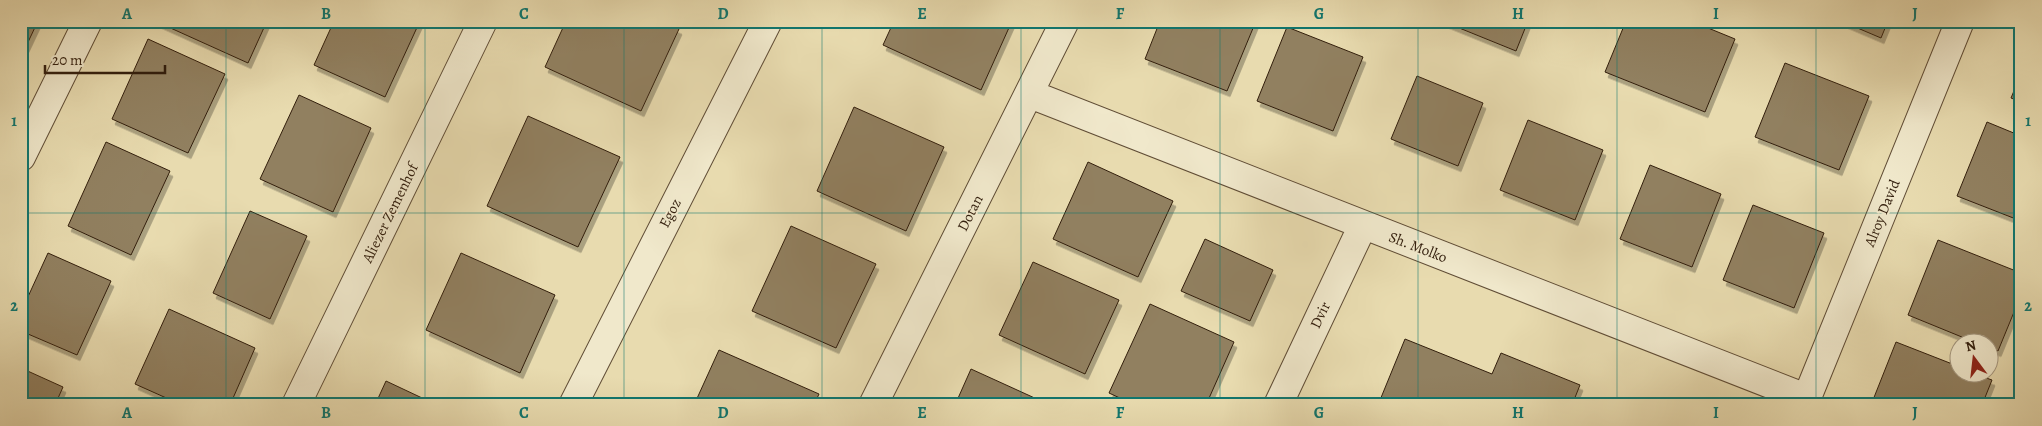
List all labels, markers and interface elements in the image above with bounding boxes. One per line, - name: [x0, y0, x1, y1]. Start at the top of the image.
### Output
- text: A: [121, 3, 133, 25]
- text: B: [321, 3, 331, 25]
- text: C: [519, 3, 529, 25]
- text: D: [717, 3, 729, 25]
- text: E: [917, 3, 927, 25]
- text: F: [1116, 3, 1125, 25]
- text: G: [1314, 3, 1324, 25]
- text: H: [1512, 3, 1524, 25]
- text: I: [1713, 3, 1719, 25]
- text: J: [1912, 3, 1918, 25]
- scale bar: [45, 42, 165, 74]
- text: 20 m: [52, 50, 83, 70]
- text: 1: [11, 110, 17, 132]
- text: 1: [2025, 110, 2031, 132]
- street label: Aliezer Zemenhof: [357, 158, 424, 267]
- street label: Alroy David: [1859, 176, 1905, 251]
- street label: Dotan: [952, 191, 988, 235]
- street label: Egoz: [654, 195, 686, 231]
- street label: Sh. Molko: [1386, 227, 1450, 267]
- text: 2: [10, 295, 18, 317]
- text: 2: [2024, 295, 2032, 317]
- street label: Dvir: [1305, 298, 1335, 332]
- north arrow: [1950, 334, 2000, 384]
- text: N: [1963, 335, 1978, 356]
- text: A: [121, 402, 133, 424]
- text: B: [321, 402, 331, 424]
- text: C: [519, 402, 529, 424]
- text: D: [717, 402, 729, 424]
- text: E: [917, 402, 927, 424]
- text: F: [1116, 402, 1125, 424]
- text: G: [1314, 402, 1324, 424]
- text: H: [1512, 402, 1524, 424]
- text: I: [1713, 402, 1719, 424]
- text: J: [1912, 402, 1918, 424]

